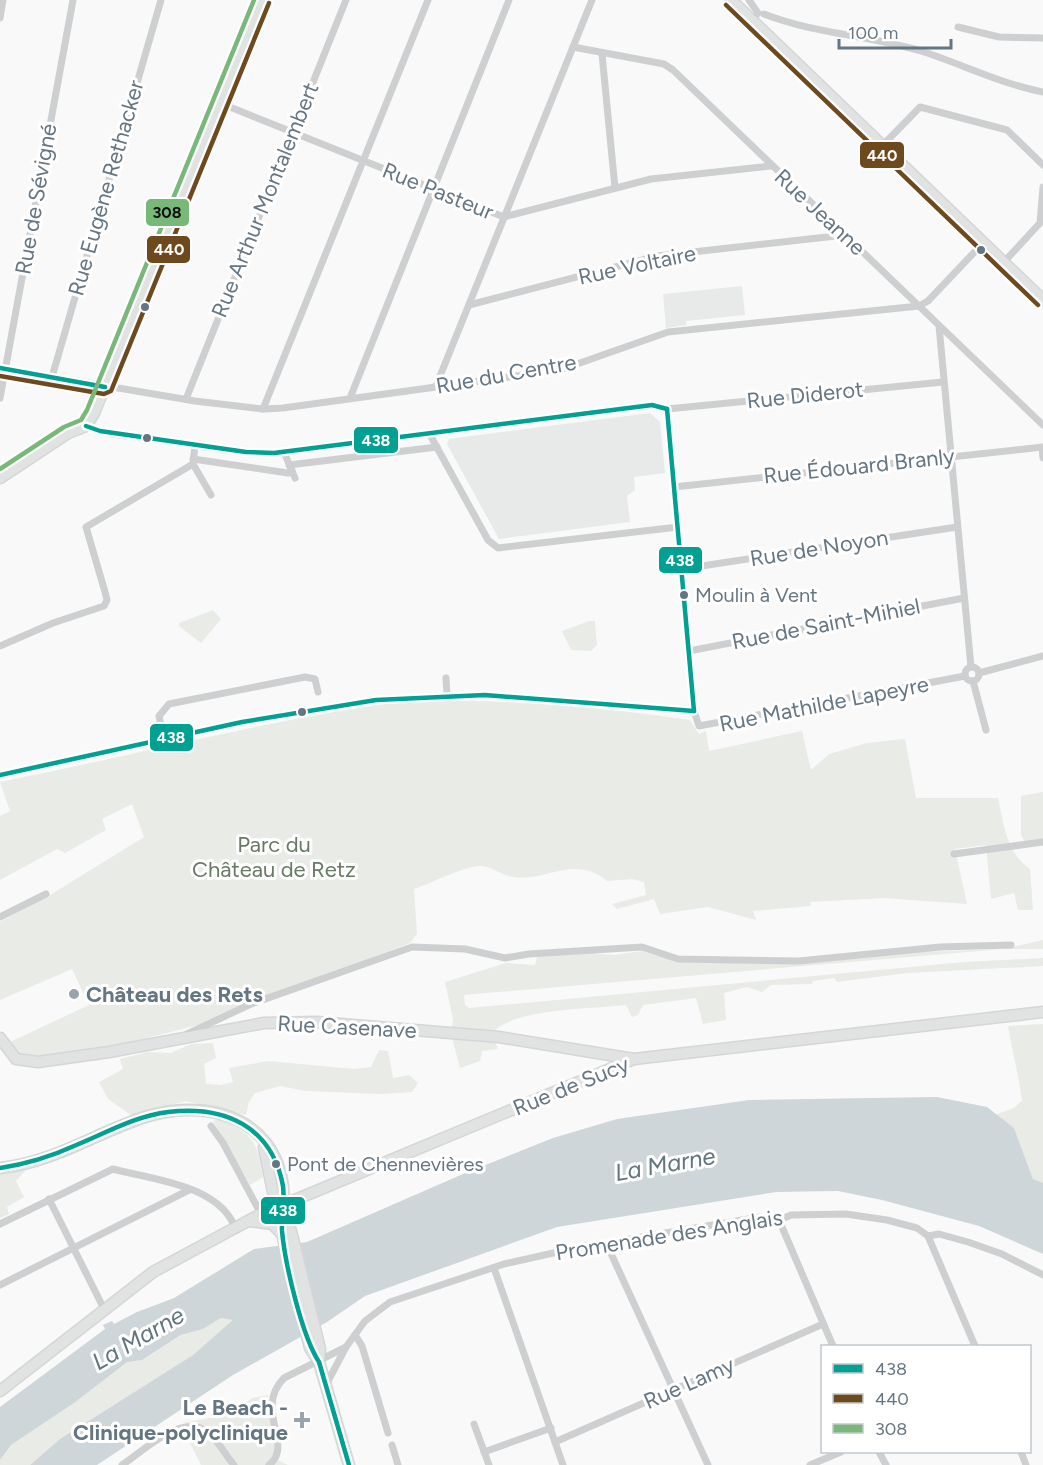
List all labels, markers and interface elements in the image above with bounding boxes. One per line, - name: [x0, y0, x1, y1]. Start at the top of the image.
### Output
- scale bar: [839, 12, 952, 50]
- text: 100 m: [848, 22, 898, 44]
- street label: Rue Eugène Rethacker: [62, 77, 150, 299]
- street label: Rue Arthur Montalembert: [205, 79, 325, 321]
- street label: Rue de Sévigné: [9, 121, 63, 277]
- line badge: 440: [859, 141, 905, 169]
- text: 440: [867, 146, 897, 165]
- street label: Rue Pasteur: [378, 156, 498, 226]
- street label: Rue Jeanne: [769, 163, 871, 261]
- line badge: 308: [145, 198, 190, 227]
- text: 308: [152, 203, 182, 222]
- line badge: 440: [146, 235, 191, 264]
- street label: Rue Voltaire: [576, 239, 698, 291]
- text: 440: [154, 240, 184, 259]
- unlabelled marker: [975, 244, 987, 256]
- unlabelled marker: [139, 301, 151, 313]
- street label: Rue du Centre: [434, 348, 578, 400]
- street label: Rue Diderot: [745, 375, 865, 415]
- line badge: 438: [353, 426, 399, 454]
- text: 438: [362, 431, 391, 450]
- unlabelled marker: [141, 432, 153, 444]
- street label: Rue Édouard Branly: [762, 442, 956, 489]
- street label: Rue de Noyon: [748, 524, 890, 572]
- line badge: 438: [658, 546, 703, 574]
- text: 438: [666, 551, 695, 570]
- place label: Moulin à Vent: [695, 583, 818, 607]
- marker: Moulin à Vent: [678, 589, 690, 601]
- street label: Rue de Saint-Mihiel: [729, 592, 923, 656]
- street label: Rue Mathilde Lapeyre: [717, 670, 931, 738]
- unlabelled marker: [296, 706, 308, 718]
- line badge: 438: [149, 723, 194, 752]
- text: 438: [157, 728, 186, 747]
- park label: Parc du Château de Retz: [192, 831, 356, 883]
- place label: Château des Rets: [86, 981, 263, 1008]
- marker: Château des Rets: [67, 987, 81, 1001]
- street label: Rue Casenave: [277, 1010, 417, 1044]
- street label: Rue de Sucy: [509, 1050, 633, 1122]
- water label: La Marne: [612, 1141, 718, 1187]
- place label: Pont de Chennevières: [287, 1152, 484, 1176]
- marker: Pont de Chennevières: [270, 1158, 282, 1170]
- line badge: 438: [260, 1196, 306, 1225]
- text: 438: [269, 1201, 298, 1220]
- street label: Promenade des Anglais: [554, 1204, 784, 1266]
- water label: La Marne: [87, 1300, 189, 1376]
- legend: [821, 1345, 1031, 1453]
- street label: Rue Lamy: [640, 1351, 739, 1415]
- text: 438: [875, 1358, 907, 1380]
- text: 440: [875, 1388, 909, 1410]
- place label: Le Beach - Clinique-polyclinique: [73, 1394, 288, 1446]
- marker: Le Beach - Clinique-polyclinique: [293, 1411, 311, 1429]
- text: 308: [875, 1418, 907, 1440]

